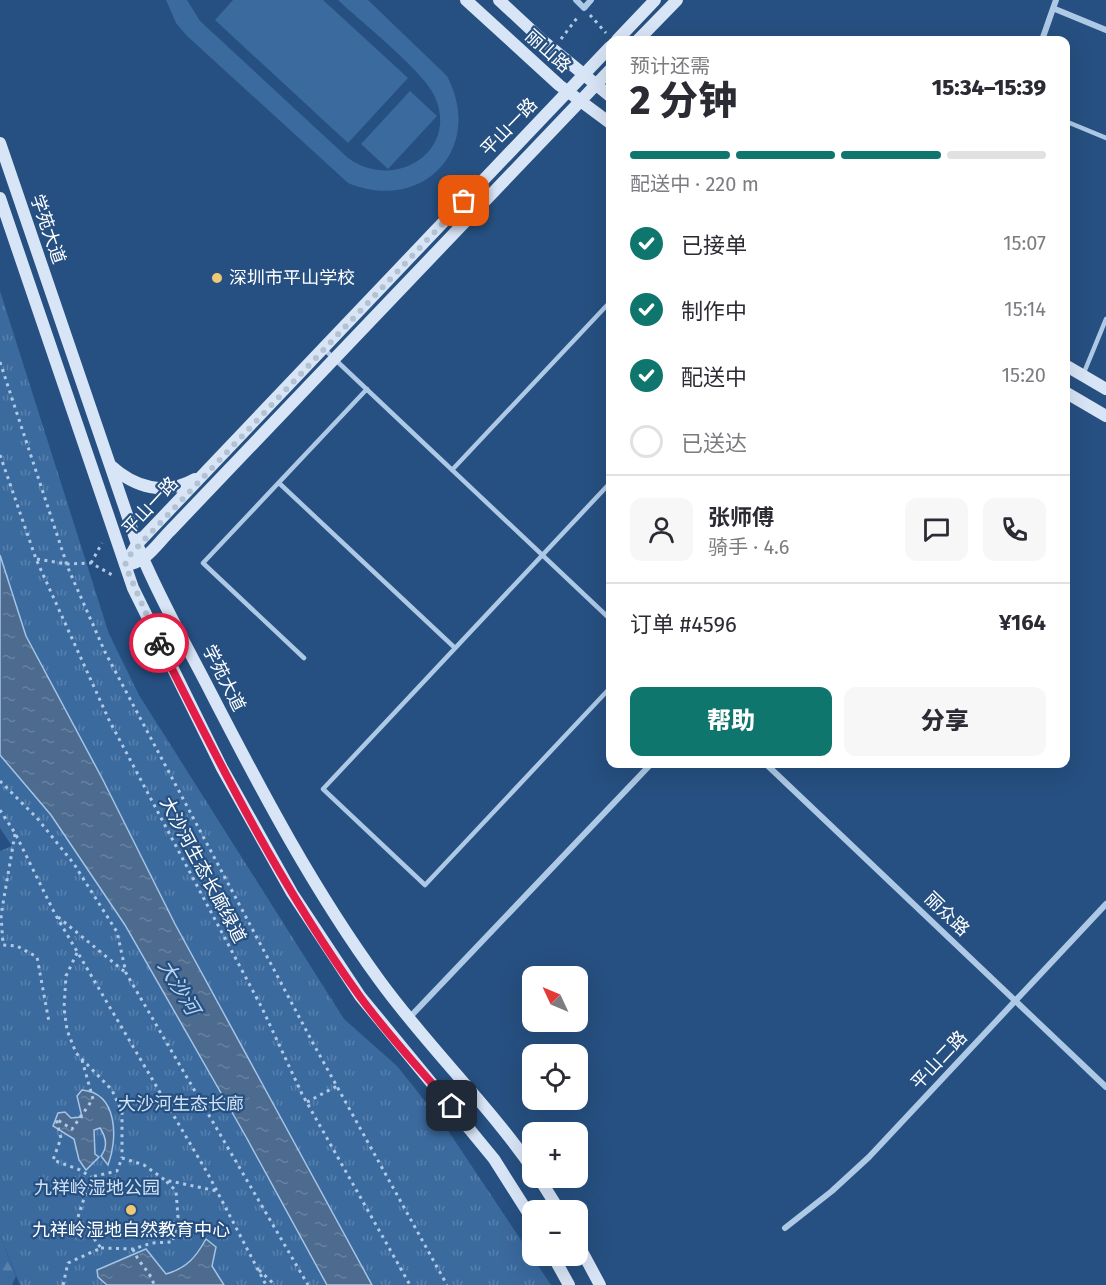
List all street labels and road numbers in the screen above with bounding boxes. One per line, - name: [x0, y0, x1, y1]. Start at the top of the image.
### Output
- street label: 丽山路: [521, 25, 575, 77]
- street label: 平山一路: [476, 93, 542, 161]
- street label: 学苑大道: [26, 191, 70, 267]
- street label: 平山一路: [117, 472, 183, 540]
- street label: 学苑大道: [198, 641, 250, 715]
- street label: 大沙河生态长廊绿道: [155, 793, 251, 947]
- street label: 丽众路: [920, 887, 974, 941]
- street label: 平山二路: [906, 1026, 972, 1094]

